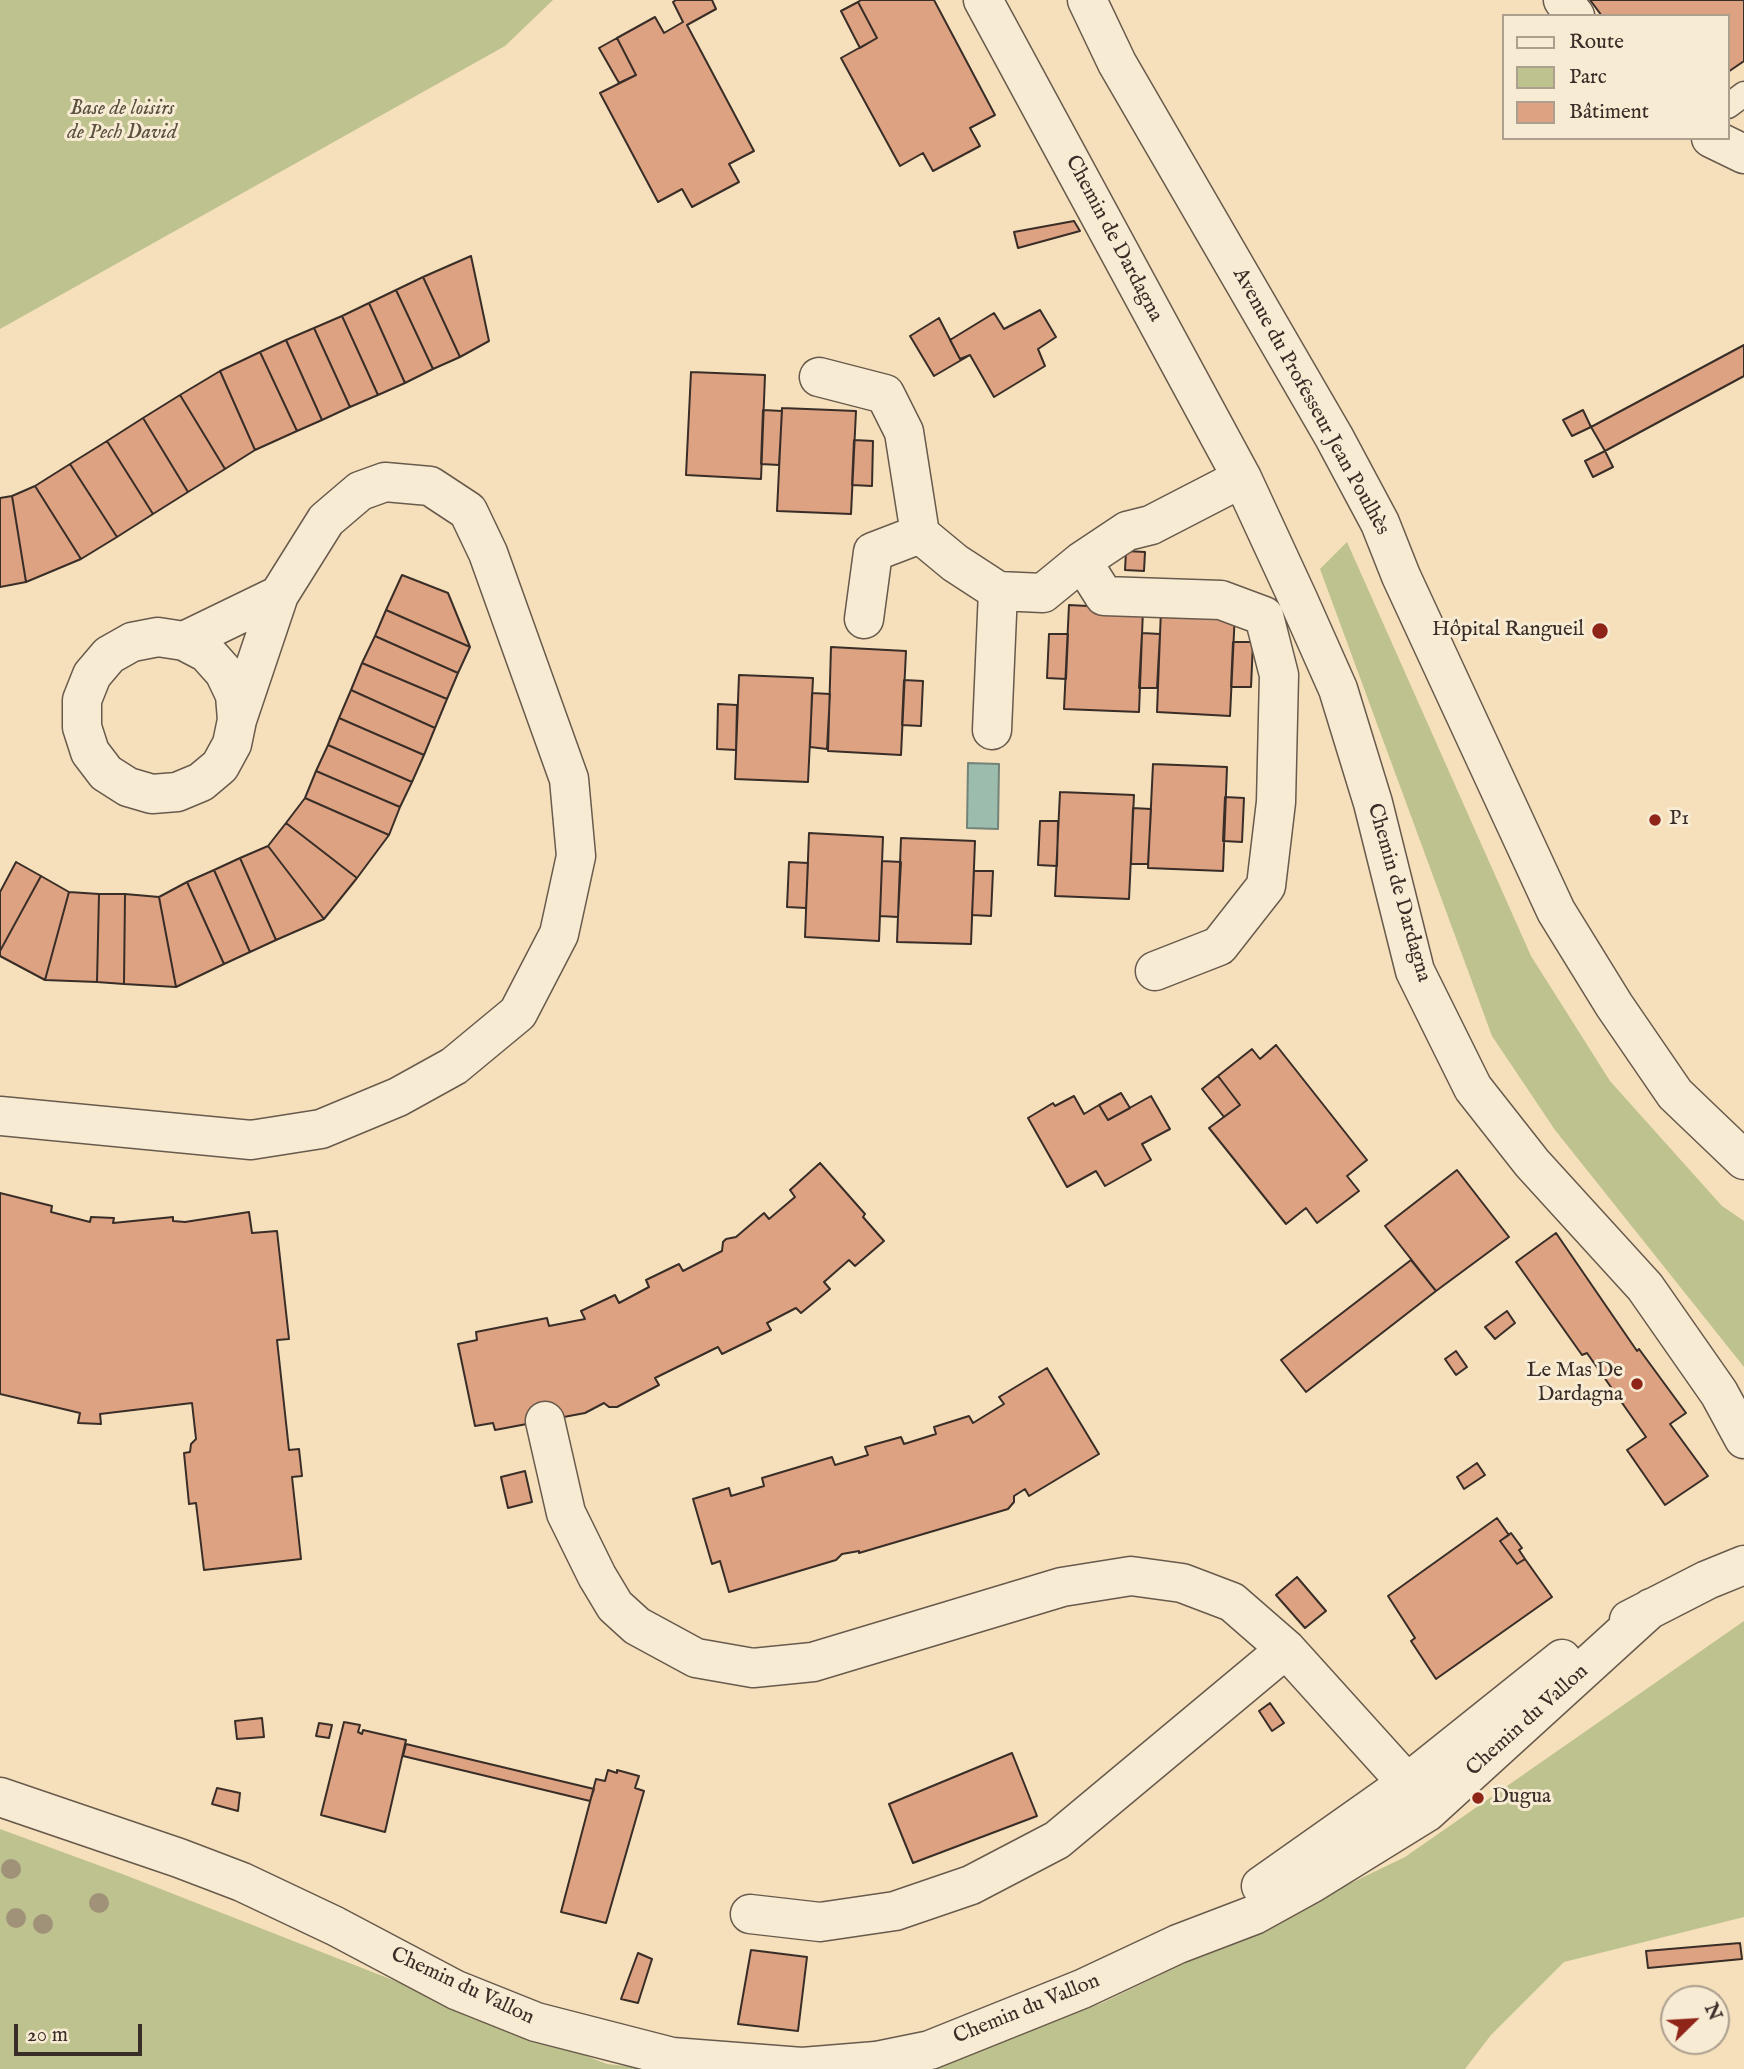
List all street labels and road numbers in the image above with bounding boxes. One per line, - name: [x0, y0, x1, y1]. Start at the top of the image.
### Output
- street label: Chemin de Dardagna: [1059, 152, 1167, 326]
- street label: Avenue du Professeur Jean Poulhès: [1226, 264, 1394, 540]
- street label: Chemin de Dardagna: [1360, 801, 1436, 985]
- street label: Chemin du Vallon: [1462, 1660, 1594, 1782]
- street label: Chemin du Vallon: [386, 1943, 538, 2031]
- street label: Chemin du Vallon: [950, 1969, 1104, 2051]

